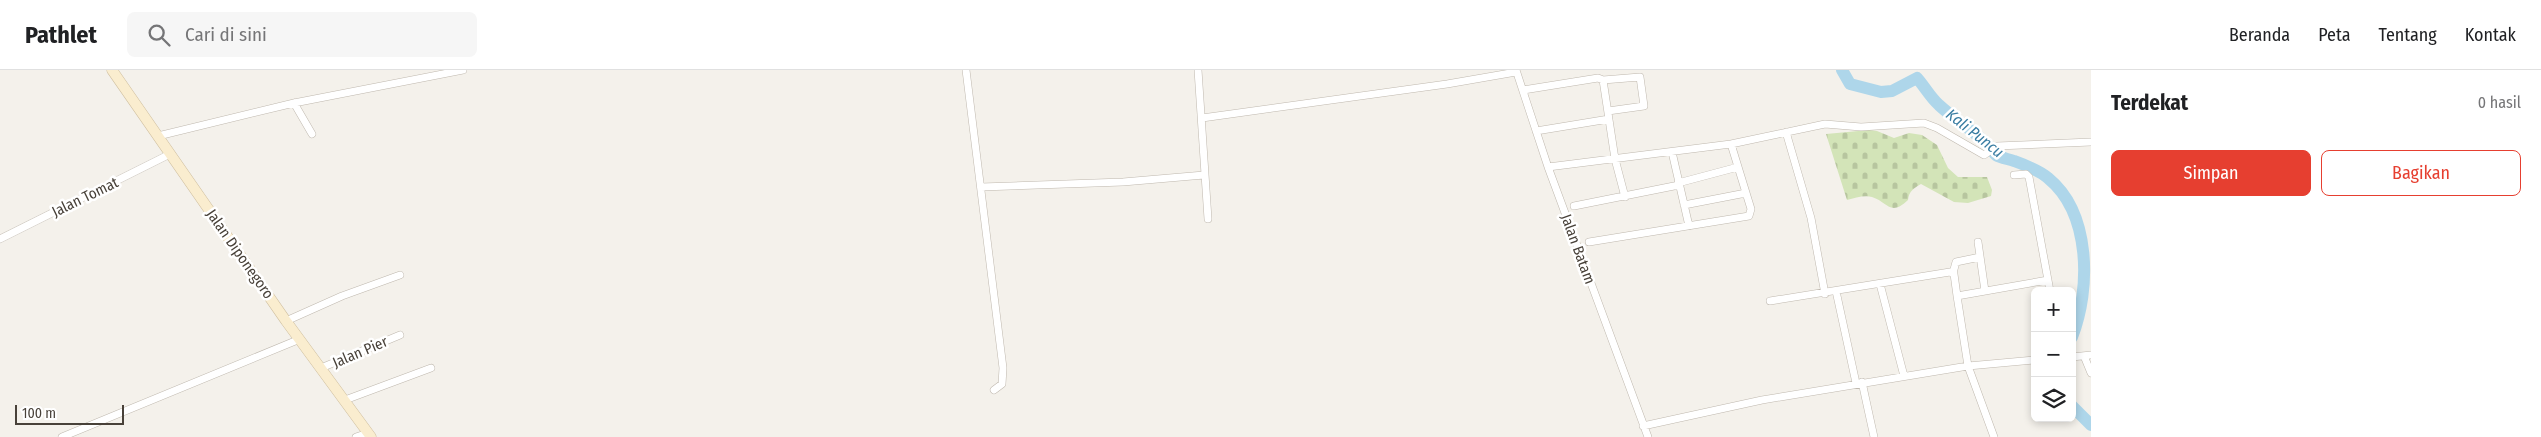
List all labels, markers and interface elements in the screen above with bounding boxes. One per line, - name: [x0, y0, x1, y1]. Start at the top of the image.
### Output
- search box: [127, 12, 477, 57]
- text: Pathlet: [25, 21, 97, 49]
- icon: search: [145, 21, 173, 49]
- text: Cari di sini: [185, 23, 267, 46]
- text: Beranda: [2229, 24, 2290, 46]
- text: Peta: [2318, 24, 2351, 46]
- text: Tentang: [2379, 24, 2437, 46]
- text: Kontak: [2465, 24, 2516, 46]
- text: Terdekat: [2111, 90, 2188, 116]
- text: 0 hasil: [2478, 93, 2521, 112]
- water label: Kali Puncu: [1942, 105, 2008, 161]
- button: Simpan: [2111, 150, 2311, 196]
- button: Bagikan: [2321, 150, 2521, 196]
- street label: Jalan Tomat: [49, 173, 121, 221]
- street label: Jalan Diponegoro: [203, 206, 278, 302]
- street label: Jalan Batam: [1557, 212, 1599, 286]
- map controls: [2031, 287, 2076, 422]
- button: +: [2031, 287, 2076, 332]
- street label: Jalan Pier: [330, 332, 391, 372]
- button: −: [2031, 332, 2076, 377]
- button: layers: [2031, 377, 2076, 422]
- scale bar: [15, 402, 124, 425]
- text: 100 m: [22, 405, 56, 422]

